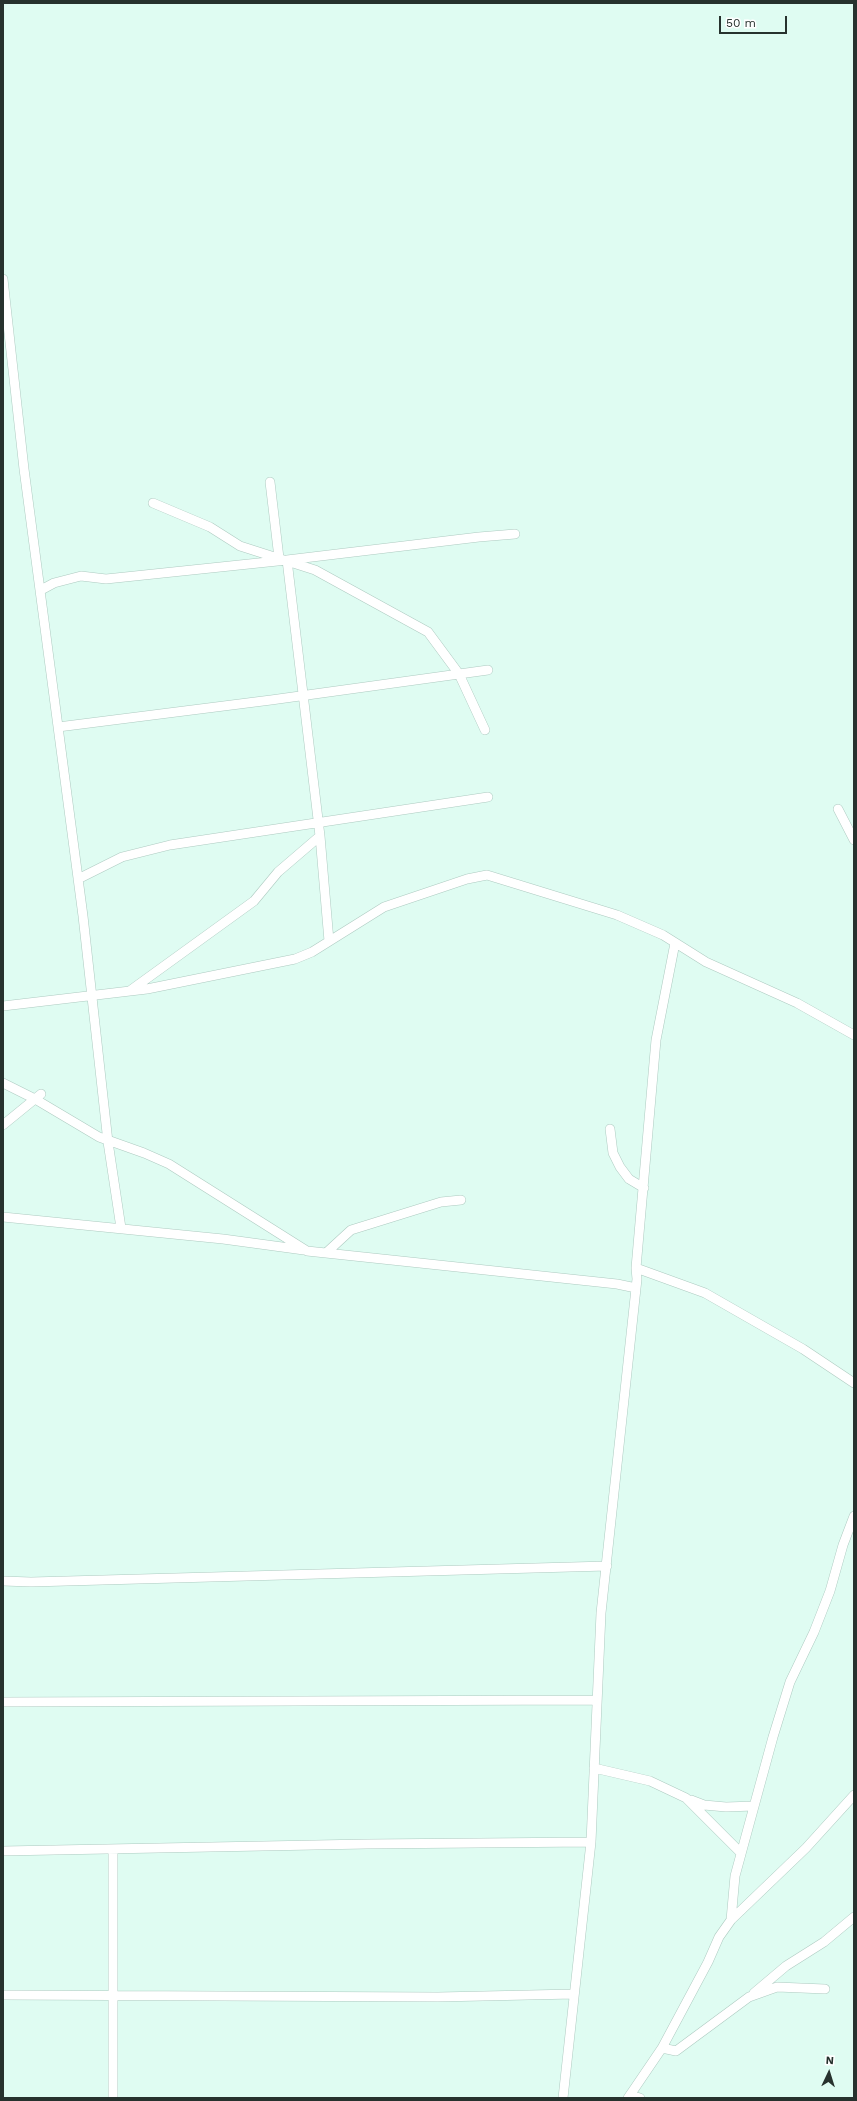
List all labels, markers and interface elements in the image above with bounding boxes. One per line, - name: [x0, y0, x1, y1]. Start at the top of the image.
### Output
- scale bar: [721, 8, 789, 34]
- text: 50 m: [726, 16, 756, 30]
- north arrow: [809, 2053, 849, 2093]
- text: N: [825, 2054, 834, 2067]

